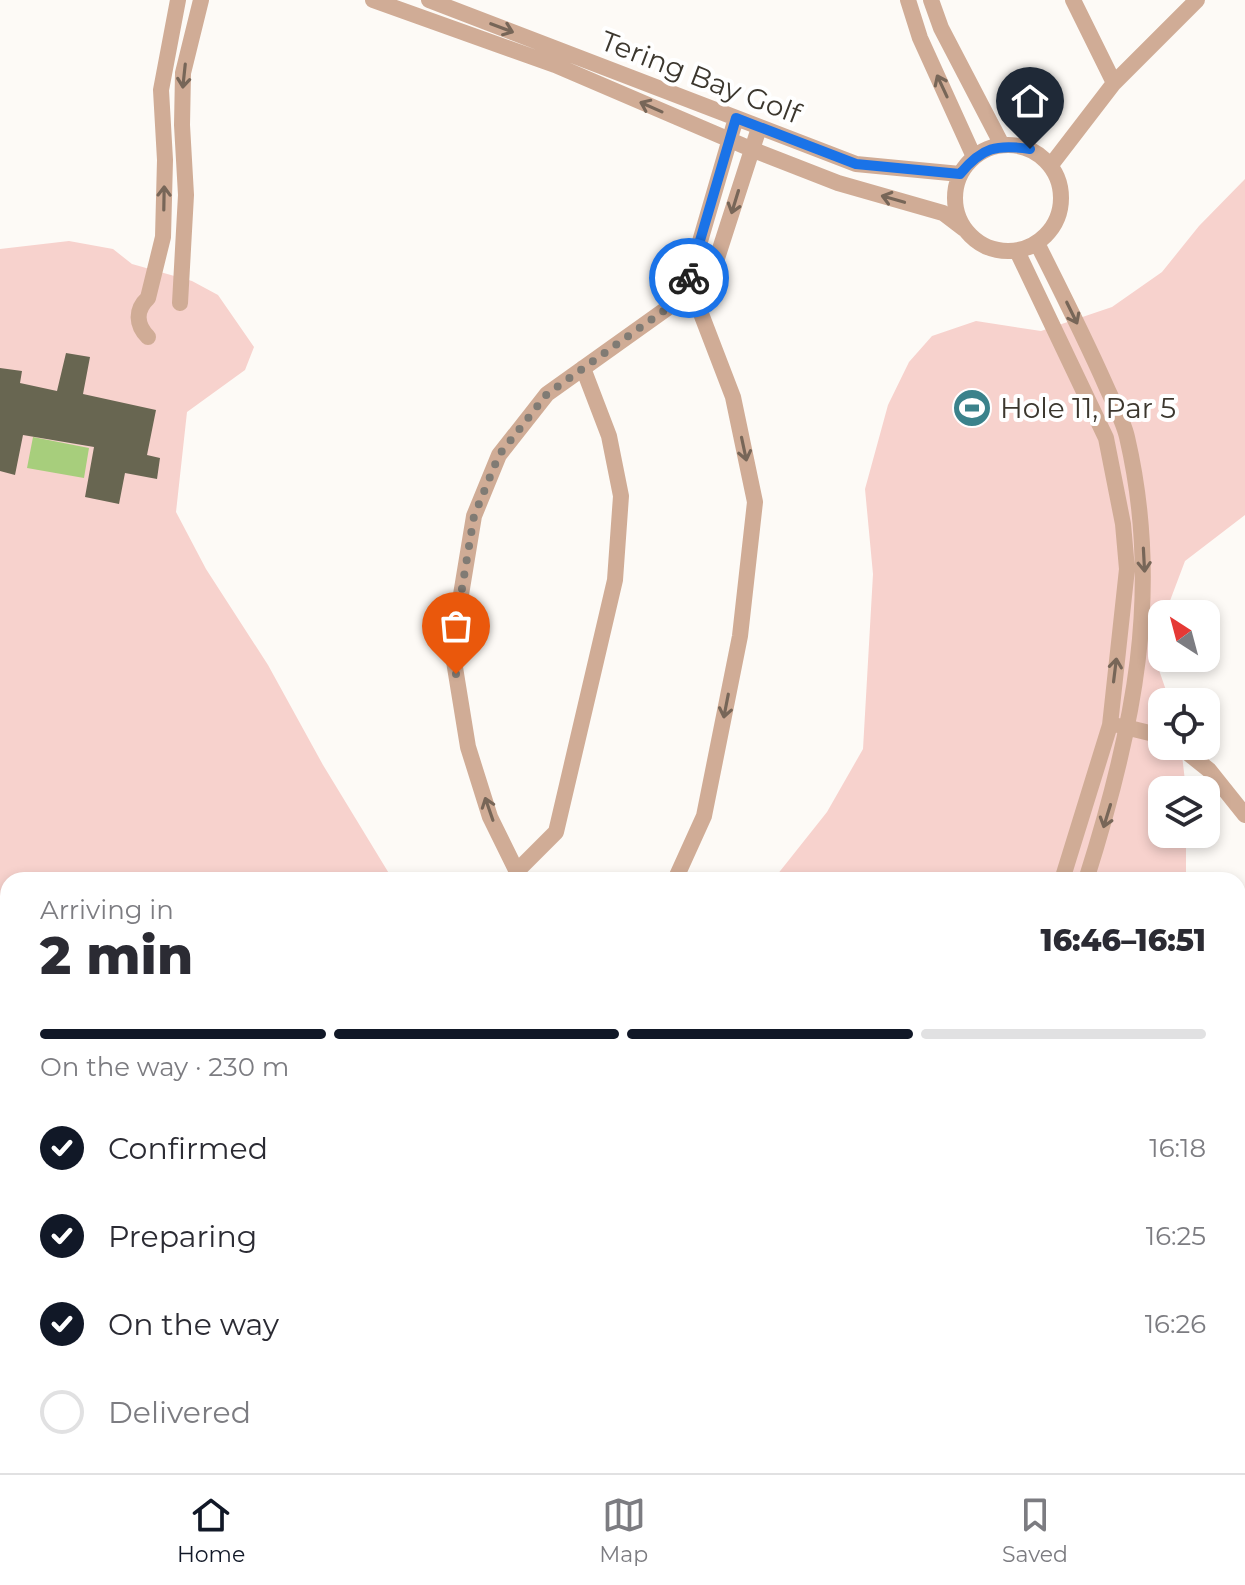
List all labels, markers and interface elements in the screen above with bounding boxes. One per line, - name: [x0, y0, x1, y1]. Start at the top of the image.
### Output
- one-way arrow: [489, 22, 514, 36]
- street label: Tering Bay Golf: [596, 23, 807, 131]
- one-way arrow: [176, 62, 191, 89]
- pin: [996, 67, 1064, 149]
- one-way arrow: [933, 74, 948, 98]
- icon: home: [1008, 79, 1052, 123]
- one-way arrow: [639, 98, 663, 113]
- one-way arrow: [156, 185, 171, 212]
- one-way arrow: [727, 188, 742, 214]
- one-way arrow: [881, 191, 907, 206]
- courier: [649, 238, 729, 318]
- icon: bike: [667, 256, 711, 300]
- one-way arrow: [1065, 301, 1080, 325]
- sports icon: Hole 11, Par 5: [951, 387, 993, 429]
- place label: Hole 11, Par 5: [1000, 391, 1176, 425]
- one-way arrow: [737, 436, 752, 461]
- one-way arrow: [1137, 546, 1152, 573]
- pin: [422, 592, 490, 674]
- north arrow: [1148, 600, 1220, 672]
- map controls: [1148, 600, 1220, 848]
- icon: bag: [434, 604, 478, 648]
- one-way arrow: [1108, 657, 1123, 683]
- button: locate: [1148, 688, 1220, 760]
- one-way arrow: [717, 692, 732, 718]
- button: layers: [1148, 776, 1220, 848]
- one-way arrow: [480, 797, 495, 822]
- one-way arrow: [1098, 804, 1113, 829]
- text: Arriving in: [40, 894, 174, 926]
- text: 16:46–16:51: [1040, 922, 1206, 959]
- text: 2 min: [40, 924, 193, 987]
- text: On the way · 230 m: [40, 1051, 289, 1083]
- icon: check: [40, 1126, 84, 1170]
- text: Confirmed: [108, 1130, 268, 1167]
- text: 16:18: [1149, 1132, 1206, 1164]
- icon: check: [40, 1214, 84, 1258]
- text: Preparing: [108, 1218, 257, 1255]
- text: 16:25: [1146, 1220, 1206, 1252]
- icon: check: [40, 1302, 84, 1346]
- text: On the way: [108, 1306, 279, 1343]
- text: 16:26: [1145, 1308, 1206, 1340]
- text: Delivered: [108, 1394, 251, 1431]
- tab: Home: [177, 1493, 245, 1568]
- tab: Map: [599, 1493, 648, 1568]
- tab: Saved: [1002, 1493, 1068, 1568]

